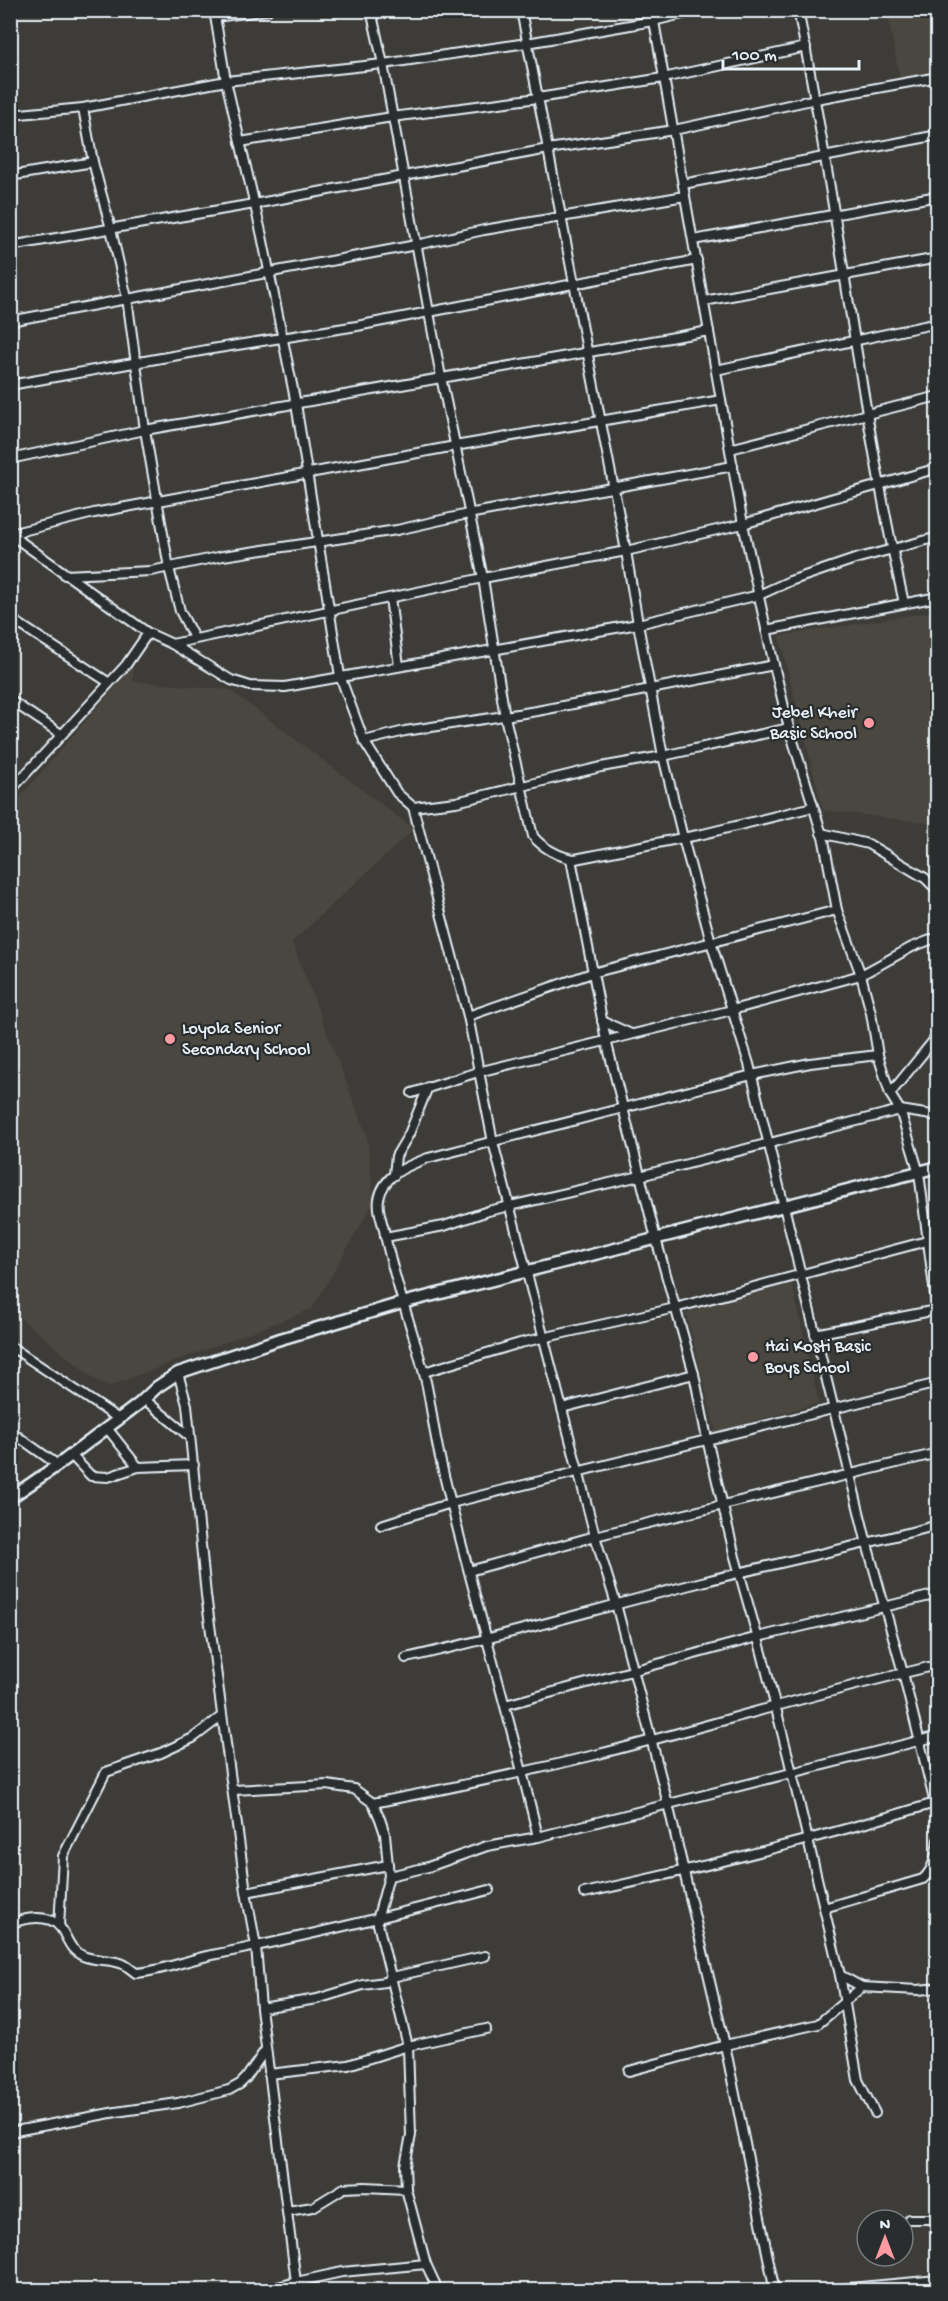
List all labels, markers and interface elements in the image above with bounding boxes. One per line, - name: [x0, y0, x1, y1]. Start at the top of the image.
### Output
- scale bar: [723, 33, 860, 71]
- text: 100 m: [731, 46, 777, 67]
- place label: Jebel Kheir Basic School: [769, 703, 859, 745]
- marker: Jebel Kheir Basic School: [862, 716, 876, 730]
- place label: Loyola Senior Secondary School: [182, 1019, 311, 1061]
- marker: Loyola Senior Secondary School: [163, 1032, 177, 1046]
- place label: Hai Kosti Basic Boys School: [764, 1337, 872, 1379]
- marker: Hai Kosti Basic Boys School: [746, 1350, 760, 1364]
- north arrow: [855, 2208, 915, 2268]
- text: N: [880, 2217, 891, 2236]

